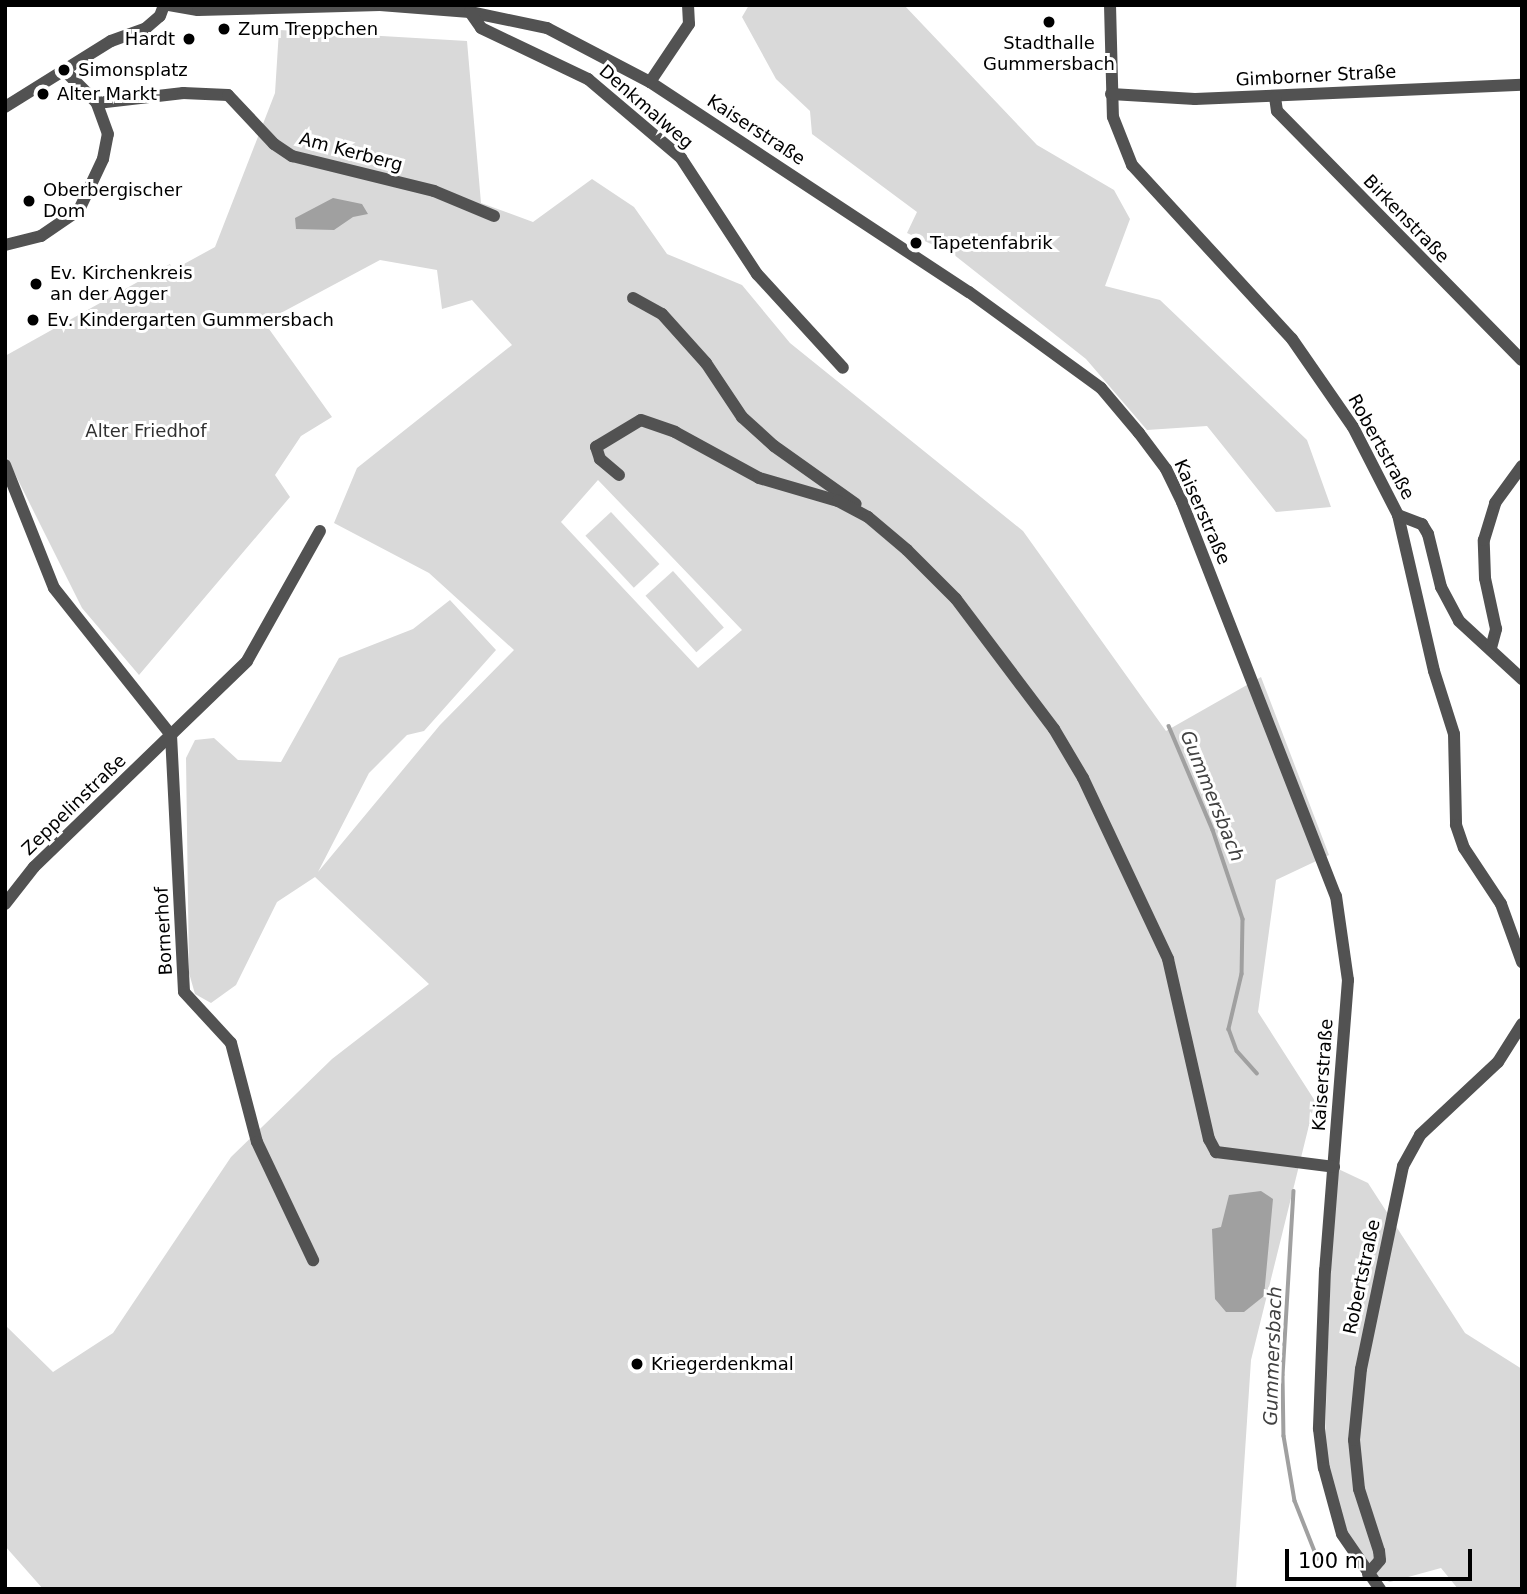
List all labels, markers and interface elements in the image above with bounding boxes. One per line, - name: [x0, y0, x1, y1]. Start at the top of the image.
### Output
- marker: Stadthalle Gummersbach: [1041, 14, 1057, 30]
- place label: Zum Treppchen: [238, 18, 378, 40]
- marker: Zum Treppchen: [216, 21, 232, 37]
- place label: Hardt: [125, 28, 175, 50]
- marker: Hardt: [181, 31, 197, 47]
- place label: Stadthalle Gummersbach: [983, 33, 1115, 76]
- place label: Simonsplatz: [78, 59, 188, 81]
- street label: Denkmalweg: [595, 60, 697, 154]
- street label: Gimborner Straße: [1235, 61, 1397, 91]
- marker: Simonsplatz: [56, 62, 72, 78]
- place label: Alter Markt: [57, 83, 157, 105]
- marker: Alter Markt: [35, 86, 51, 102]
- street label: Kaiserstraße: [703, 90, 809, 170]
- street label: Am Kerberg: [297, 128, 405, 176]
- street label: Birkenstraße: [1359, 170, 1453, 268]
- place label: Oberbergischer Dom: [43, 180, 182, 222]
- marker: Oberbergischer Dom: [21, 193, 37, 209]
- place label: Tapetenfabrik: [930, 232, 1053, 254]
- marker: Tapetenfabrik: [908, 235, 924, 251]
- place label: Ev. Kirchenkreis an der Agger: [50, 263, 193, 306]
- marker: Ev. Kirchenkreis an der Agger: [28, 276, 44, 292]
- place label: Ev. Kindergarten Gummersbach: [47, 309, 334, 331]
- marker: Ev. Kindergarten Gummersbach: [25, 312, 41, 328]
- street label: Robertstraße: [1343, 391, 1419, 503]
- park label: Alter Friedhof: [85, 420, 207, 442]
- street label: Kaiserstraße: [1169, 456, 1235, 568]
- water label: Gummersbach: [1175, 727, 1249, 865]
- street label: Zeppelinstraße: [18, 750, 130, 860]
- street label: Bornerhof: [151, 886, 177, 976]
- street label: Kaiserstraße: [1308, 1018, 1338, 1132]
- street label: Robertstraße: [1339, 1218, 1385, 1336]
- water label: Gummersbach: [1259, 1286, 1287, 1426]
- place label: Kriegerdenkmal: [651, 1353, 794, 1375]
- marker: Kriegerdenkmal: [629, 1356, 645, 1372]
- scale bar: [1289, 1534, 1476, 1578]
- text: 100 m: [1298, 1549, 1365, 1573]

